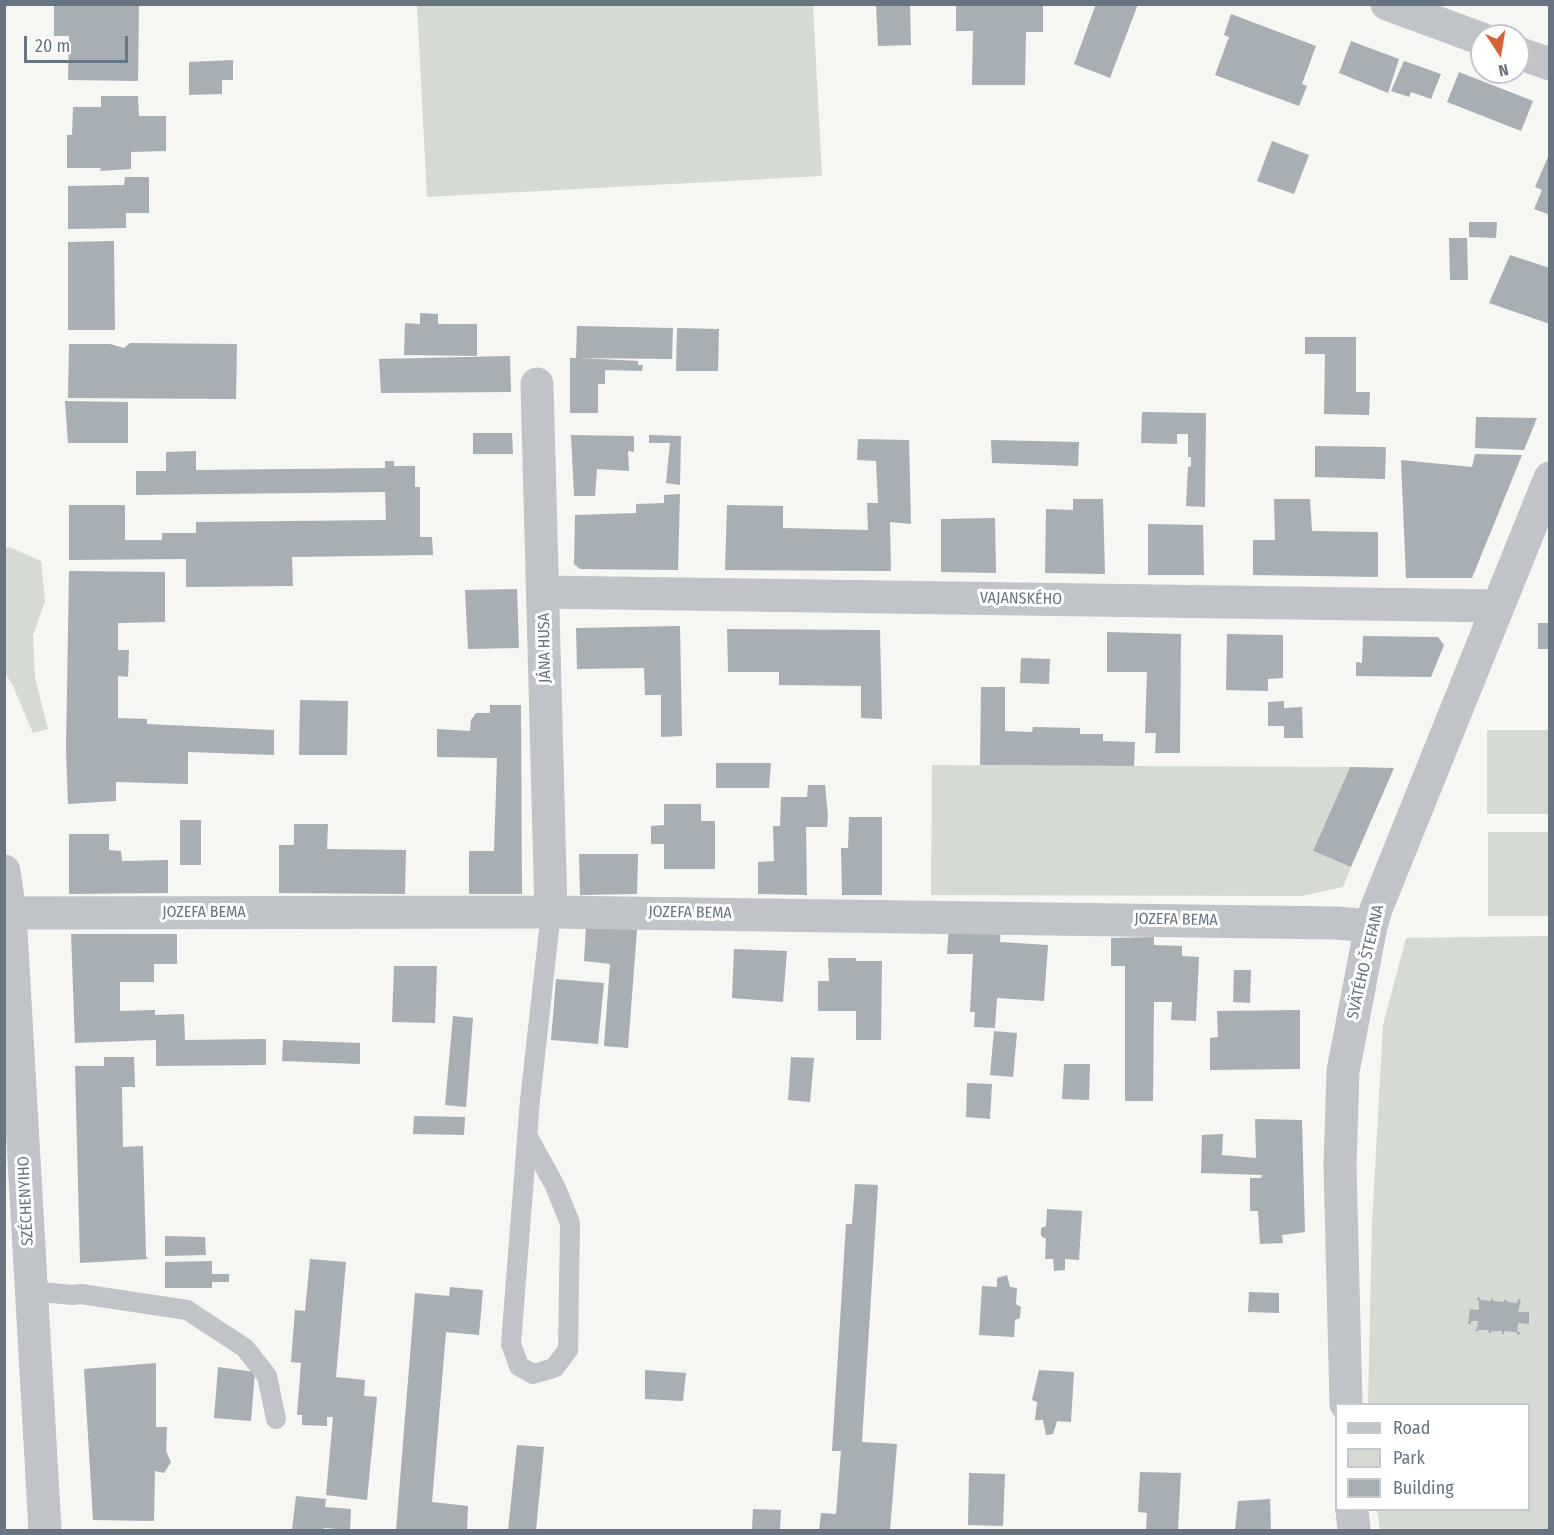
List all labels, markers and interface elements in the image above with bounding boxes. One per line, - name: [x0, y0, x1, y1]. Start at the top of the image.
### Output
- scale bar: [27, 24, 130, 62]
- north arrow: [1470, 24, 1530, 84]
- text: 20 m: [35, 35, 70, 57]
- text: N: [1497, 60, 1510, 80]
- street label: VAJANSKÉHO: [980, 589, 1062, 609]
- street label: JÁNA HUSA: [535, 613, 555, 683]
- street label: JOZEFA BEMA: [162, 903, 246, 923]
- street label: JOZEFA BEMA: [648, 903, 732, 923]
- street label: SVÄTÉHO ŠTEFANA: [1344, 903, 1388, 1021]
- street label: JOZEFA BEMA: [1134, 910, 1218, 930]
- street label: SZÉCHENYIHO: [14, 1156, 38, 1246]
- legend: [1335, 1403, 1530, 1511]
- text: Road: [1393, 1417, 1430, 1439]
- text: Park: [1393, 1447, 1425, 1469]
- text: Building: [1393, 1477, 1454, 1499]

